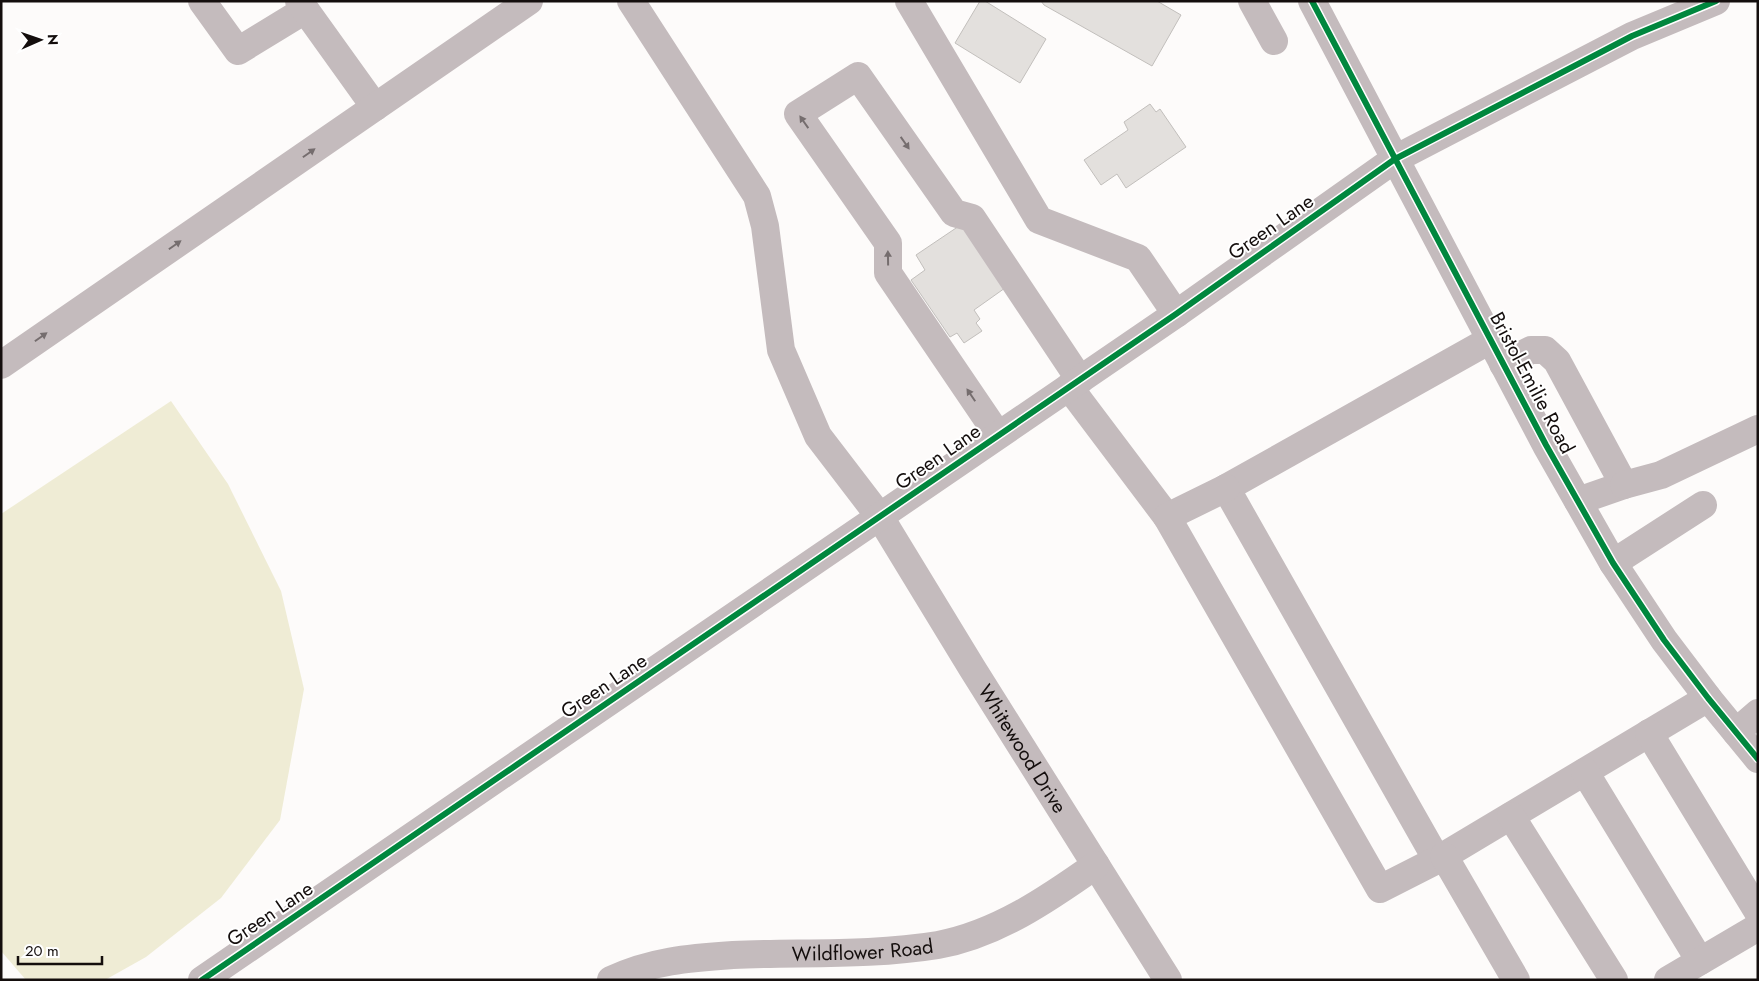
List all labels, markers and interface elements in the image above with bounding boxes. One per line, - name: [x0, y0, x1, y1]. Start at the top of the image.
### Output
- north arrow: [15, 15, 65, 65]
- text: N: [43, 34, 63, 45]
- one-way arrow: [799, 115, 809, 128]
- one-way arrow: [900, 136, 910, 150]
- one-way arrow: [302, 148, 316, 158]
- street label: Green Lane: [1222, 187, 1320, 267]
- one-way arrow: [168, 240, 182, 250]
- one-way arrow: [884, 250, 892, 266]
- street label: Bristol-Emilie Road: [1482, 307, 1582, 459]
- one-way arrow: [35, 332, 48, 342]
- one-way arrow: [966, 388, 976, 402]
- street label: Green Lane: [889, 417, 987, 497]
- street label: Green Lane: [555, 646, 653, 726]
- street label: Whitewood Drive: [971, 679, 1074, 819]
- street label: Green Lane: [221, 874, 319, 954]
- street label: Wildflower Road: [792, 931, 935, 968]
- scale bar: [18, 934, 101, 966]
- text: 20 m: [25, 940, 59, 962]

